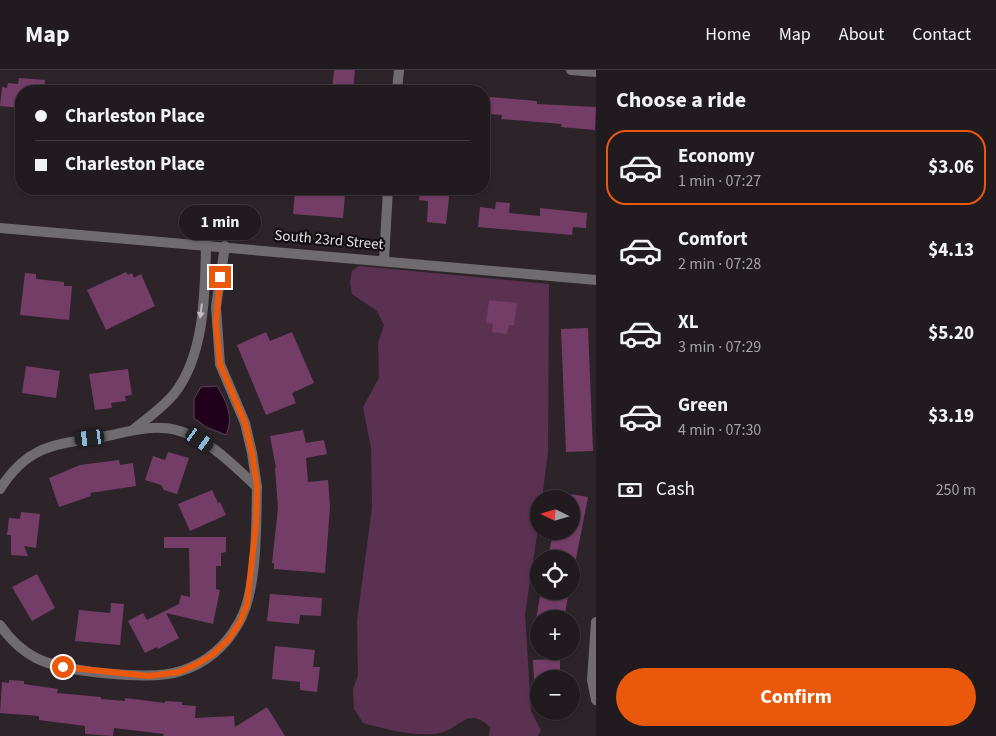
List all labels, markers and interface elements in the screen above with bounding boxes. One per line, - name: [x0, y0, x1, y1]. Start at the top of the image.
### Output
- text: Map: [25, 17, 70, 52]
- text: Home: [705, 22, 751, 47]
- text: Map: [779, 22, 811, 47]
- text: About: [839, 22, 884, 47]
- text: Contact: [912, 22, 971, 47]
- text: Choose a ride: [616, 84, 746, 116]
- text: Charleston Place: [65, 103, 205, 130]
- text: Economy: [678, 143, 755, 170]
- icon: car: [618, 145, 663, 190]
- text: Charleston Place: [65, 151, 205, 178]
- text: $3.06: [928, 154, 974, 181]
- text: 1 min · 07:27: [678, 170, 761, 192]
- callout: 1 min: [179, 204, 261, 240]
- text: 1 min: [201, 211, 239, 233]
- street label: South 23rd Street: [274, 225, 384, 255]
- text: Comfort: [678, 226, 748, 253]
- icon: car: [618, 228, 663, 273]
- text: $4.13: [928, 237, 974, 264]
- text: 2 min · 07:28: [678, 253, 761, 275]
- route end: [209, 266, 231, 288]
- one-way arrow: [197, 303, 205, 319]
- text: XL: [678, 309, 699, 336]
- icon: car: [618, 311, 663, 356]
- text: $5.20: [928, 320, 974, 347]
- text: 3 min · 07:29: [678, 336, 761, 358]
- text: Green: [678, 392, 728, 419]
- icon: car: [618, 394, 663, 439]
- text: $3.19: [928, 403, 974, 430]
- text: 4 min · 07:30: [678, 419, 761, 441]
- car: [183, 425, 216, 455]
- car: [74, 429, 105, 447]
- icon: cash: [616, 476, 644, 504]
- text: Cash: [656, 476, 695, 503]
- text: 250 m: [936, 479, 976, 501]
- north arrow: [530, 490, 580, 540]
- map controls: [530, 490, 580, 720]
- button: locate: [530, 550, 580, 600]
- button: +: [530, 610, 580, 660]
- route start: [52, 656, 74, 678]
- button: Confirm: [616, 668, 976, 726]
- button: −: [530, 670, 580, 720]

